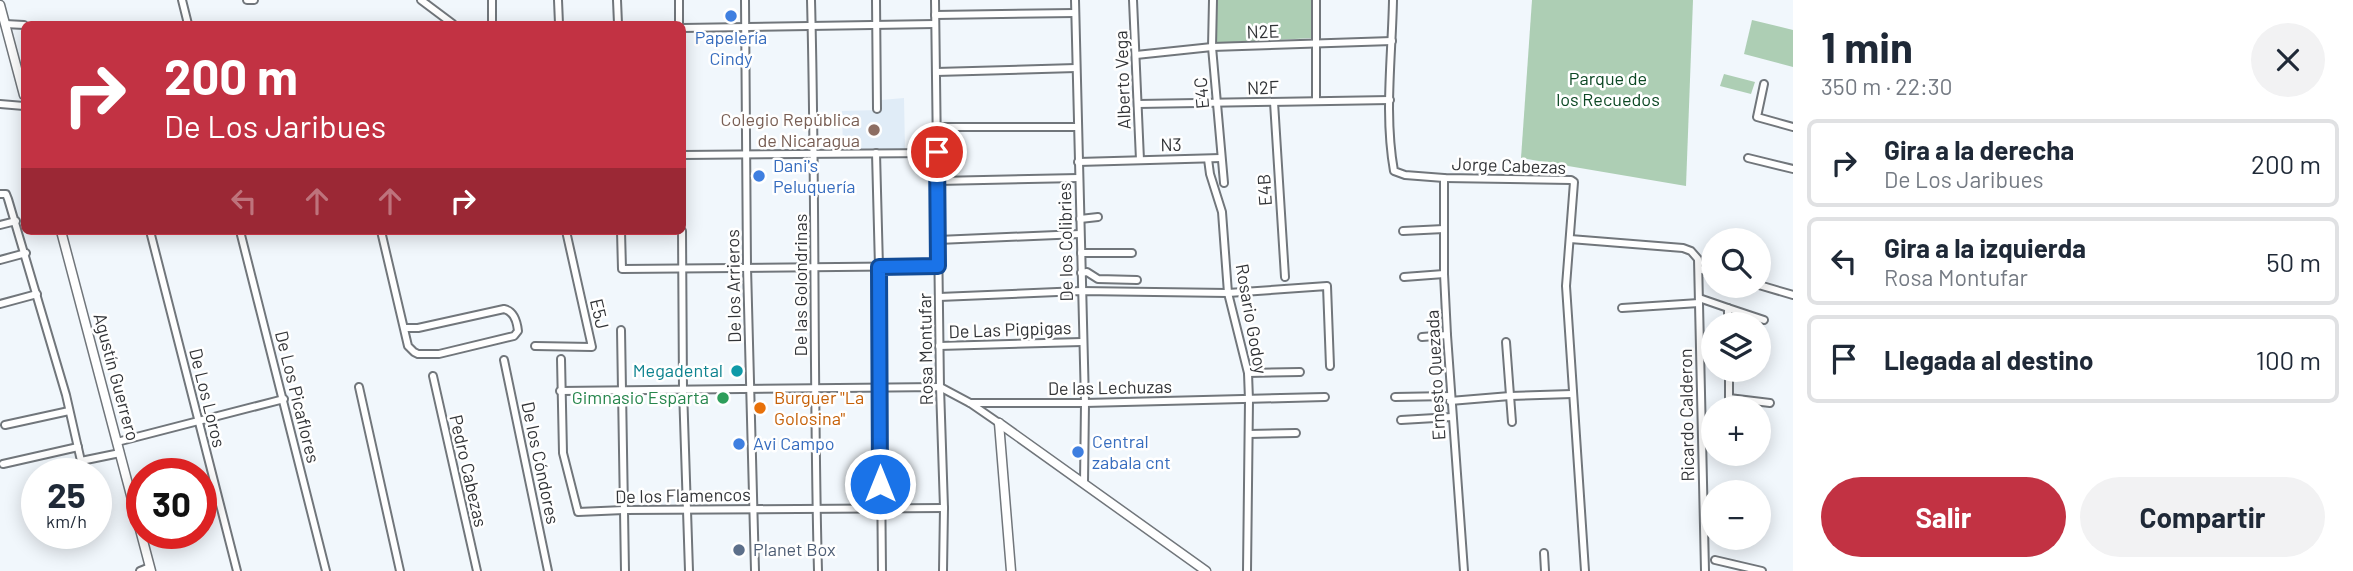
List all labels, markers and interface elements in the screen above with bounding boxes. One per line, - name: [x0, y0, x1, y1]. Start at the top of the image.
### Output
- marker: Papelería Cindy: [723, 8, 739, 24]
- street label: N2E: [1246, 19, 1280, 43]
- text: 1 min: [1821, 21, 1913, 71]
- button: close: [2251, 23, 2325, 97]
- place label: Papelería Cindy: [695, 26, 767, 69]
- street label: Alberto Vega: [1109, 30, 1135, 130]
- text: 200 m: [164, 46, 298, 105]
- icon: right: [49, 49, 140, 140]
- park label: Parque de los Recuedos: [1556, 67, 1660, 110]
- text: 350 m · 22:30: [1821, 72, 1953, 100]
- street label: N2F: [1247, 75, 1279, 99]
- street label: E4C: [1189, 76, 1213, 110]
- text: De Los Jaribues: [164, 106, 386, 144]
- place label: Colegio República de Nicaragua: [721, 108, 860, 151]
- marker: Colegio República de Nicaragua: [866, 122, 882, 138]
- pin: [907, 122, 967, 182]
- icon: arrive: [918, 133, 956, 171]
- street label: N3: [1160, 133, 1182, 155]
- text: Gira a la derecha: [1884, 134, 2074, 165]
- icon: right: [1825, 144, 1863, 182]
- text: 200 m: [2251, 148, 2321, 179]
- street label: Jorge Cabezas: [1451, 152, 1567, 178]
- place label: Dani's Peluquería: [773, 154, 855, 197]
- text: De Los Jaribues: [1884, 165, 2044, 193]
- marker: Dani's Peluquería: [751, 168, 767, 184]
- street label: E4B: [1252, 173, 1276, 207]
- icon: left: [225, 182, 263, 220]
- icon: ahead: [298, 182, 336, 220]
- icon: ahead: [371, 182, 409, 220]
- icon: right: [444, 182, 482, 220]
- street label: De los Colibries: [1053, 182, 1077, 302]
- street label: De las Golondrinas: [789, 214, 811, 356]
- map controls: [1701, 228, 1771, 550]
- button: search: [1701, 228, 1771, 298]
- street label: De los Arrieros: [721, 229, 745, 343]
- text: Gira a la izquierda: [1884, 232, 2086, 263]
- icon: left: [1825, 242, 1863, 280]
- text: 50 m: [2266, 246, 2321, 277]
- street label: Rosario Godoy: [1231, 262, 1273, 376]
- text: Rosa Montufar: [1884, 263, 2028, 291]
- street label: Rosa Montufar: [913, 292, 937, 406]
- street label: E5J: [586, 296, 614, 331]
- street label: Ernesto Quezada: [1421, 309, 1449, 441]
- street label: Agustín Guerrero: [89, 310, 145, 443]
- button: layers: [1701, 312, 1771, 382]
- street label: De Las Pigpigas: [948, 316, 1072, 342]
- street label: De Los Picaflores: [271, 328, 325, 465]
- icon: arrive: [1825, 340, 1863, 378]
- text: Llegada al destino: [1884, 344, 2093, 375]
- text: 100 m: [2256, 344, 2321, 375]
- street label: De Los Loros: [185, 346, 231, 450]
- street label: Ricardo Calderon: [1674, 348, 1698, 482]
- place label: Megadental: [633, 359, 723, 381]
- marker: Megadental: [729, 363, 745, 379]
- street label: De las Lechuzas: [1048, 375, 1172, 399]
- place label: Gimnasio Esparta: [572, 386, 709, 408]
- place label: Burguer "La Golosina": [774, 386, 864, 429]
- marker: Gimnasio Esparta: [715, 390, 731, 406]
- button: +: [1701, 396, 1771, 466]
- street label: De los Cóndores: [517, 399, 565, 526]
- marker: Burguer "La Golosina": [752, 400, 768, 416]
- street label: Pedro Cabezas: [445, 412, 493, 529]
- place label: Central zabala cnt: [1092, 430, 1171, 473]
- place label: Avi Campo: [753, 432, 835, 454]
- marker: Avi Campo: [731, 436, 747, 452]
- marker: Central zabala cnt: [1070, 444, 1086, 460]
- position arrow: [843, 447, 917, 521]
- speed limit sign: 30: [126, 458, 217, 549]
- text: 25: [47, 473, 86, 515]
- button: Salir: [1821, 477, 2066, 557]
- button: Compartir: [2080, 477, 2325, 557]
- button: −: [1701, 480, 1771, 550]
- street label: De los Flamencos: [615, 483, 751, 507]
- text: km/h: [46, 510, 87, 532]
- place label: Planet Box: [753, 538, 836, 560]
- marker: Planet Box: [731, 542, 747, 558]

